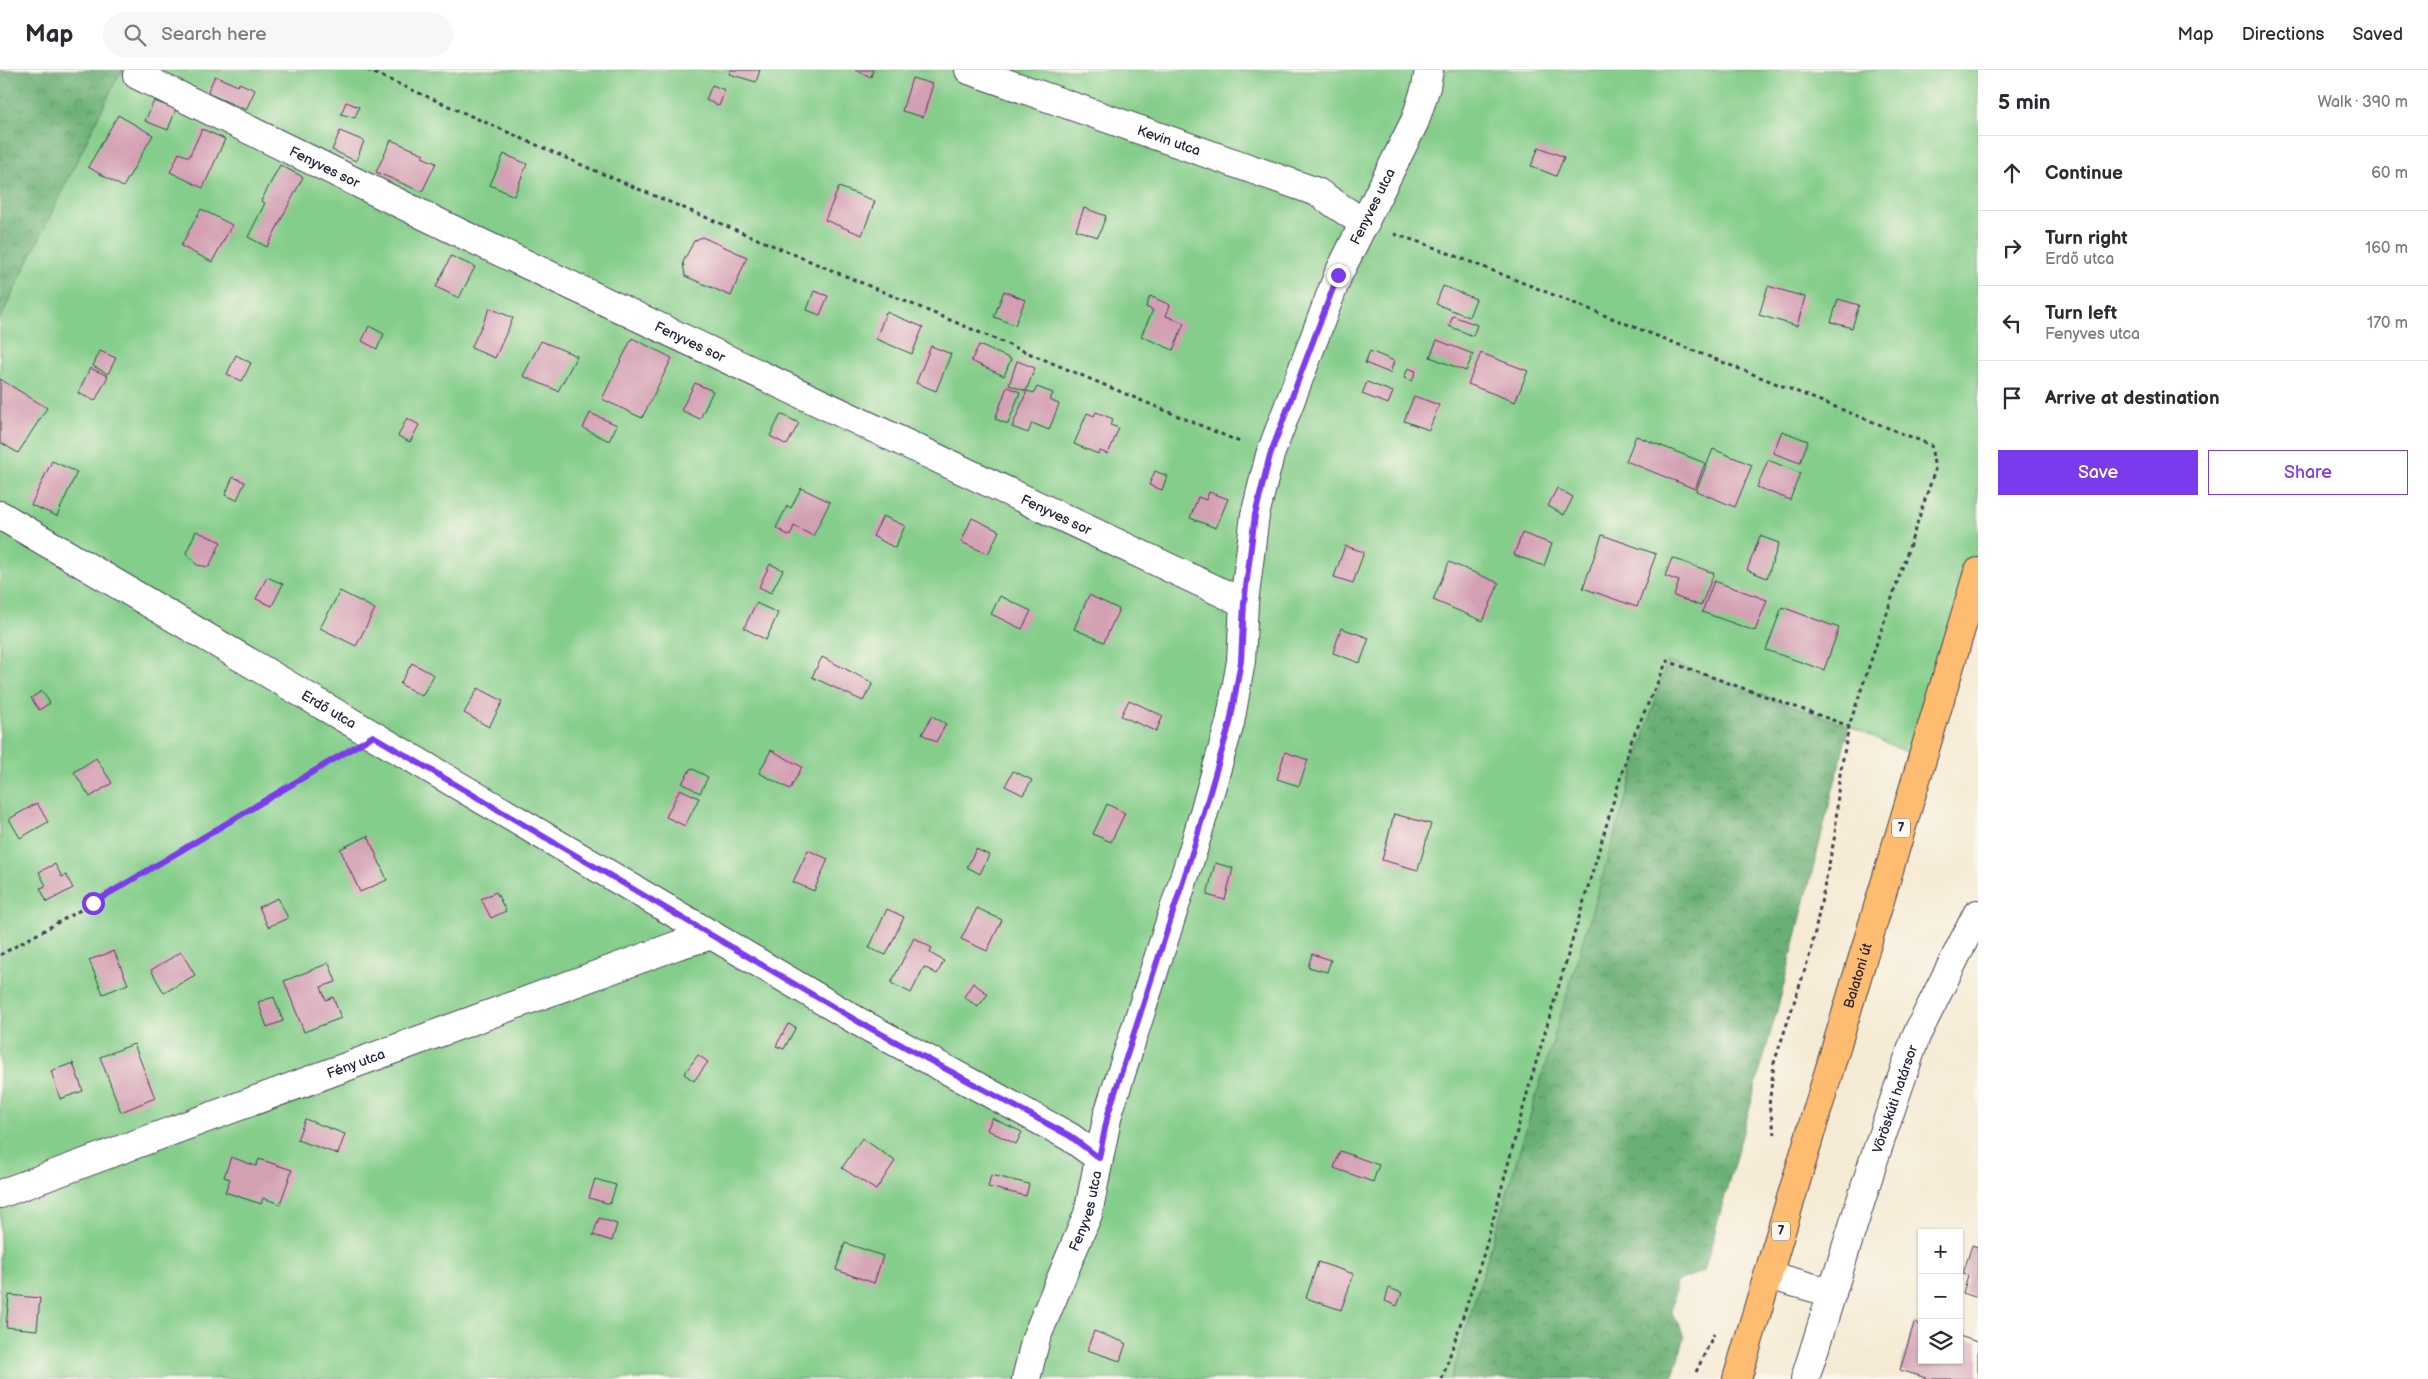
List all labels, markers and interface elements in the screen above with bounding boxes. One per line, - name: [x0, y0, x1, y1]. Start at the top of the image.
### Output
- search box: [103, 12, 453, 57]
- text: Map: [25, 20, 73, 49]
- icon: search: [121, 21, 149, 49]
- text: Search here: [161, 23, 267, 46]
- text: Map: [2178, 24, 2214, 45]
- text: Directions: [2242, 24, 2324, 45]
- text: Saved: [2352, 24, 2403, 45]
- text: 5 min: [1998, 90, 2051, 115]
- text: Walk · 390 m: [2317, 93, 2408, 112]
- street label: Kevin utca: [1135, 121, 1203, 159]
- street label: Fenyves sor: [287, 142, 364, 192]
- icon: ahead: [1998, 159, 2026, 187]
- text: Continue: [2045, 162, 2123, 185]
- text: 60 m: [2371, 164, 2408, 183]
- street label: Fenyves utca: [1346, 165, 1399, 247]
- text: Turn right: [2045, 227, 2128, 250]
- icon: right: [1998, 234, 2026, 262]
- text: 160 m: [2365, 239, 2408, 258]
- text: Erdő utca: [2045, 250, 2114, 269]
- route end: [1327, 264, 1350, 287]
- text: Turn left: [2045, 302, 2117, 325]
- icon: left: [1998, 309, 2026, 337]
- text: 170 m: [2367, 314, 2408, 333]
- street label: Fenyves sor: [652, 318, 729, 366]
- text: Fenyves utca: [2045, 325, 2140, 344]
- icon: arrive: [1998, 384, 2026, 412]
- text: Arrive at destination: [2045, 387, 2220, 410]
- button: Save: [1998, 450, 2198, 495]
- button: Share: [2208, 450, 2408, 495]
- street label: Fenyves sor: [1018, 490, 1095, 539]
- street label: Erdő utca: [299, 686, 359, 732]
- road number: 7: [1892, 818, 1910, 838]
- route start: [82, 892, 105, 915]
- street label: Balatoni út: [1840, 940, 1875, 1010]
- street label: Vöröskúti határsor: [1868, 1042, 1921, 1155]
- street label: Fény utca: [324, 1045, 387, 1082]
- street label: Fenyves utca: [1065, 1169, 1105, 1254]
- road number: 7: [1772, 1222, 1790, 1240]
- map controls: [1918, 1229, 1963, 1364]
- button: +: [1918, 1229, 1963, 1274]
- button: −: [1918, 1274, 1963, 1319]
- button: layers: [1918, 1319, 1963, 1364]

